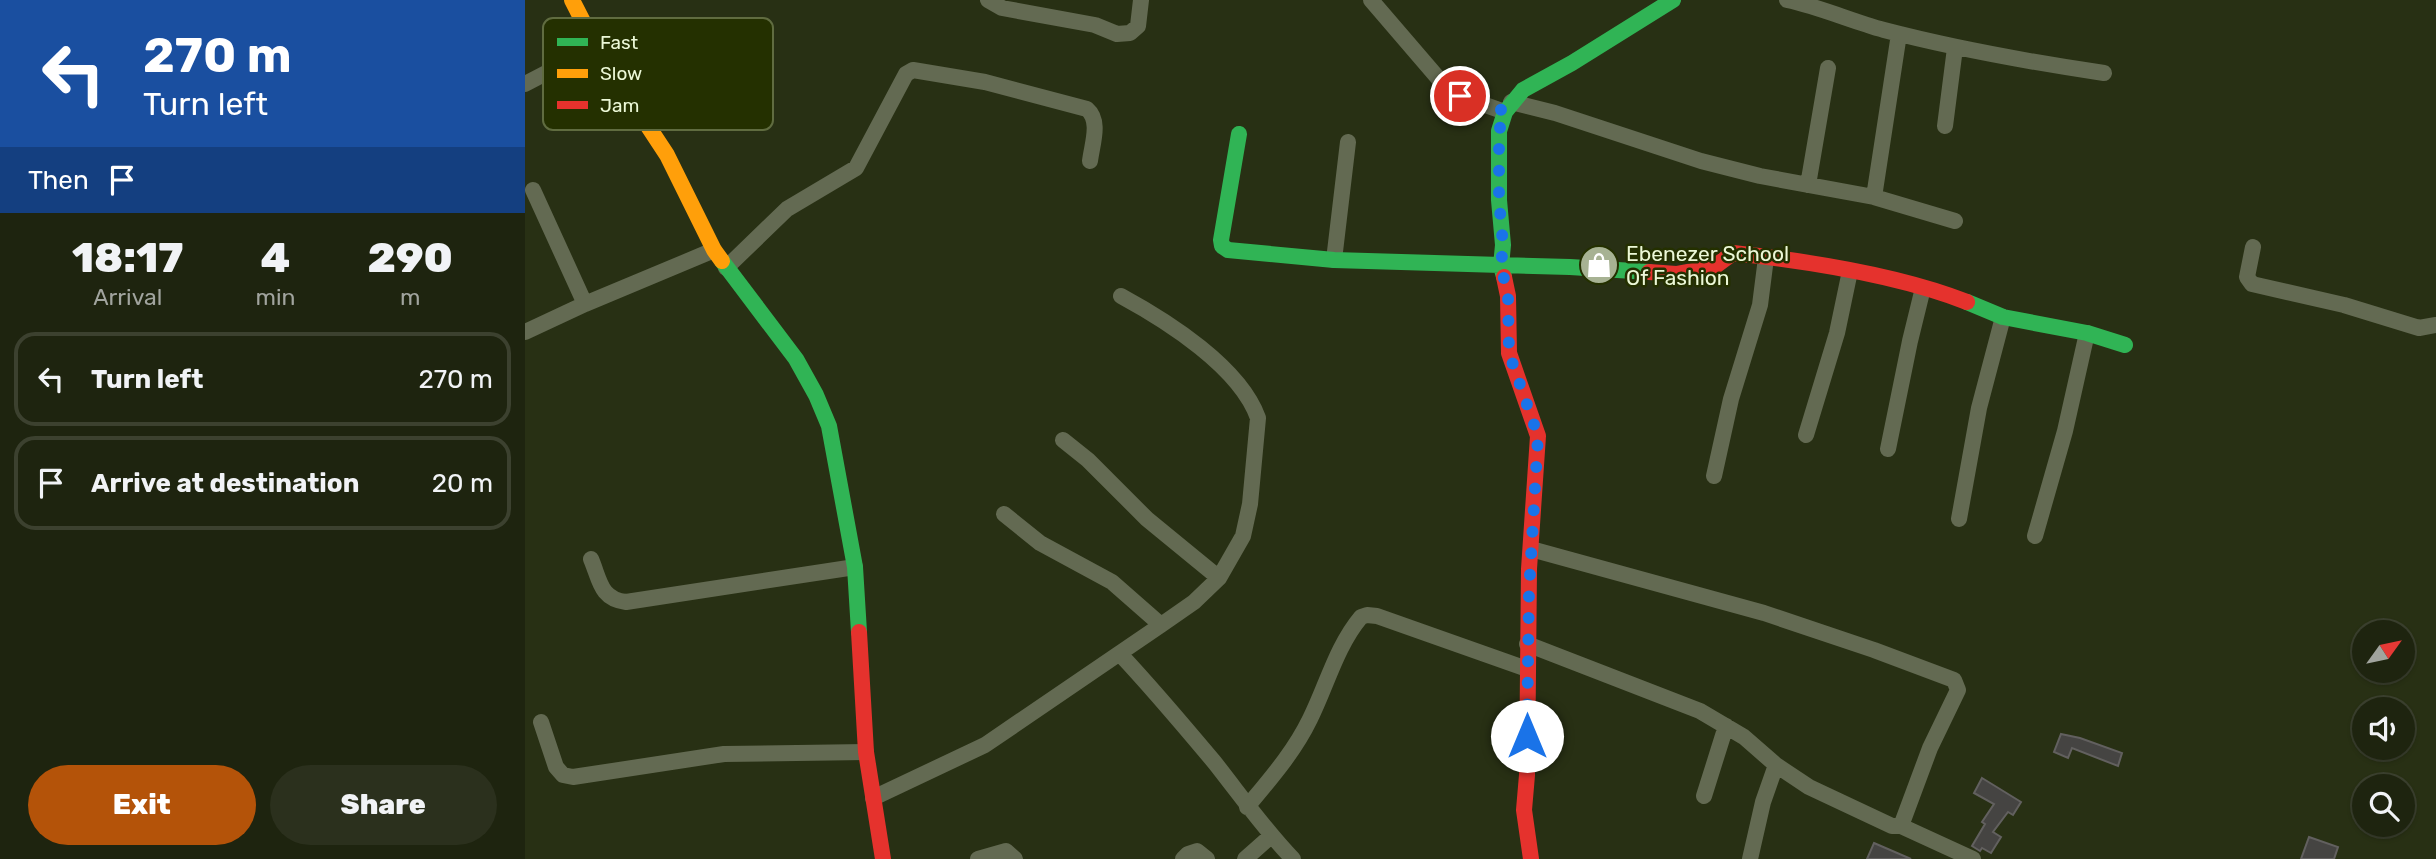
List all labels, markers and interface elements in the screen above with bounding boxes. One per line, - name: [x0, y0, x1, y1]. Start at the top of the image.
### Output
- legend: [543, 18, 773, 130]
- text: 270 m: [143, 26, 292, 84]
- icon: left: [28, 28, 119, 119]
- text: Fast: [600, 31, 639, 54]
- text: Slow: [600, 62, 642, 85]
- pin: [1430, 66, 1490, 126]
- icon: arrive: [1441, 77, 1479, 115]
- text: Turn left: [143, 85, 268, 123]
- text: Jam: [600, 94, 639, 117]
- icon: arrive: [103, 161, 141, 199]
- text: Then: [28, 165, 89, 196]
- text: 18:17: [72, 233, 183, 283]
- text: 4: [261, 233, 290, 283]
- text: 290: [367, 233, 453, 283]
- place label: Ebenezer School Of Fashion: [1626, 241, 1789, 290]
- shop icon: Ebenezer School Of Fashion: [1578, 244, 1620, 286]
- text: Arrival: [93, 283, 162, 311]
- text: min: [255, 283, 295, 311]
- text: m: [400, 283, 420, 311]
- icon: left: [32, 360, 70, 398]
- text: Turn left: [91, 364, 203, 395]
- text: 270 m: [418, 364, 493, 395]
- icon: arrive: [32, 464, 70, 502]
- text: Arrive at destination: [91, 468, 359, 499]
- text: 20 m: [432, 468, 493, 499]
- north arrow: [2352, 620, 2415, 682]
- map controls: [2352, 620, 2415, 837]
- button: sound: [2352, 697, 2415, 760]
- position arrow: [1490, 699, 1564, 773]
- button: Exit: [28, 765, 256, 845]
- button: Share: [270, 765, 497, 845]
- button: search: [2352, 774, 2415, 837]

